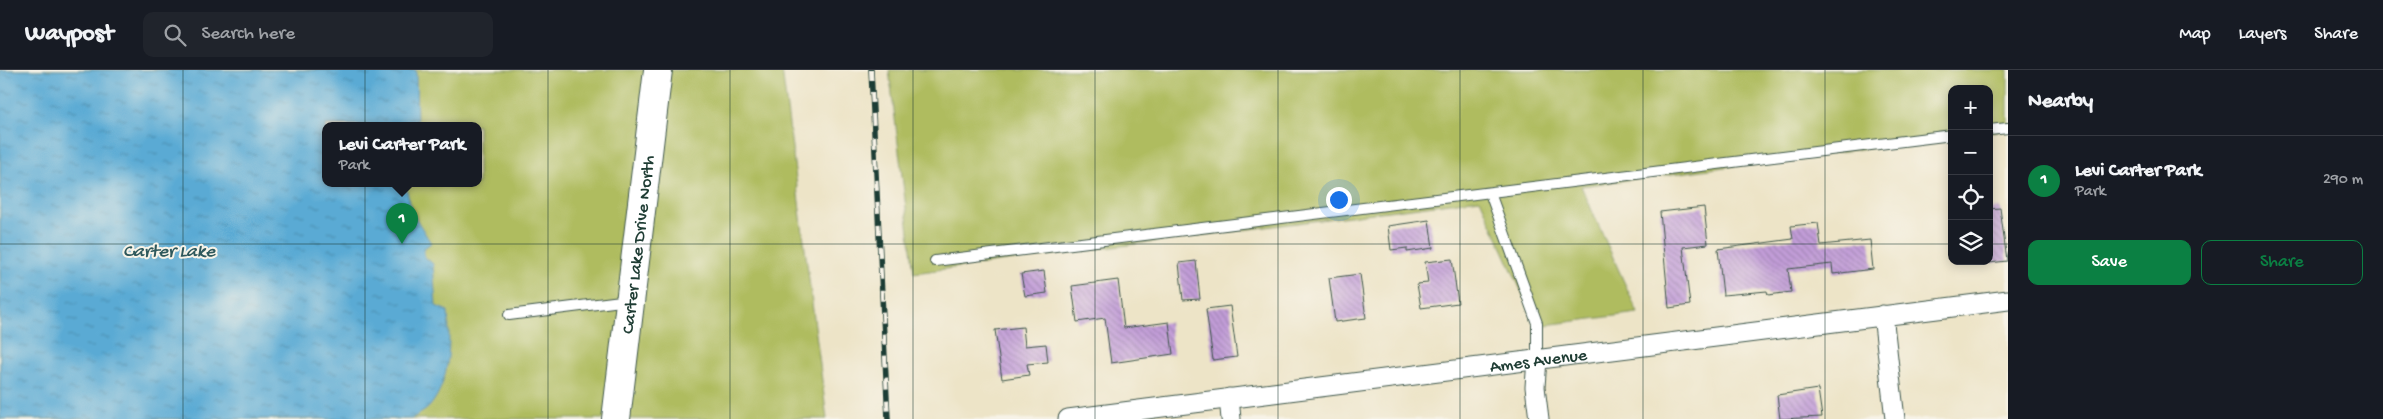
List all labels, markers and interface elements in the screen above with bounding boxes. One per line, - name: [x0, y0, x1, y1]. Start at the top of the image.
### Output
- search box: [143, 12, 493, 57]
- text: Waypost: [25, 20, 113, 49]
- icon: search: [161, 21, 189, 49]
- text: Search here: [201, 23, 295, 46]
- text: Map: [2179, 24, 2211, 45]
- text: Layers: [2239, 24, 2286, 45]
- text: Share: [2314, 24, 2358, 45]
- map controls: [1948, 85, 1993, 265]
- button: +: [1948, 85, 1993, 130]
- text: Nearby: [2028, 90, 2093, 115]
- popup: [322, 122, 482, 187]
- button: −: [1948, 130, 1993, 175]
- text: Levi Carter Park: [339, 134, 465, 157]
- street label: Carter Lake Drive North: [618, 154, 661, 335]
- text: Park: [339, 157, 369, 176]
- text: Levi Carter Park: [2075, 160, 2201, 183]
- text: 1: [2041, 171, 2047, 190]
- text: 290 m: [2323, 171, 2363, 190]
- button: locate: [1948, 175, 1993, 220]
- text: Park: [2075, 183, 2106, 202]
- your location: [1326, 187, 1352, 213]
- pin: 1: [386, 203, 418, 244]
- button: layers: [1948, 220, 1993, 265]
- button: Save: [2028, 240, 2191, 285]
- button: Share: [2201, 240, 2363, 285]
- water label: Carter Lake: [123, 241, 216, 264]
- street label: Ames Avenue: [1489, 345, 1589, 379]

